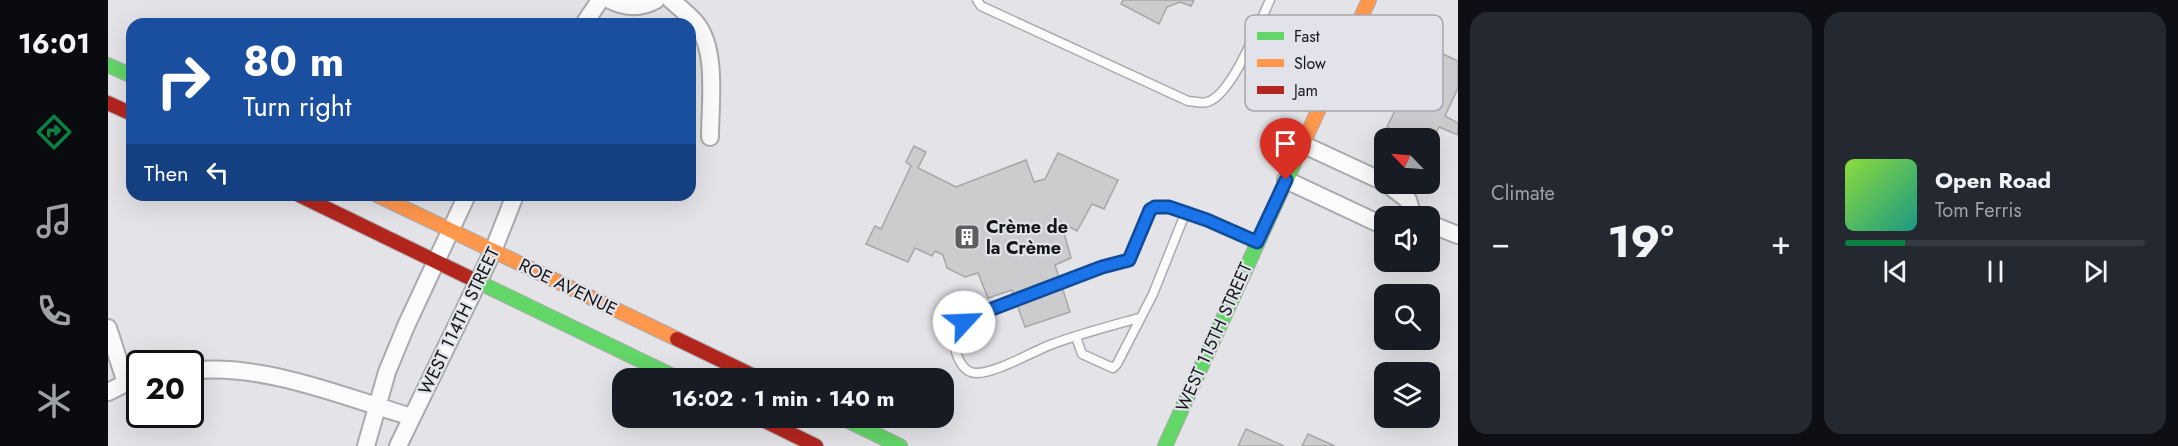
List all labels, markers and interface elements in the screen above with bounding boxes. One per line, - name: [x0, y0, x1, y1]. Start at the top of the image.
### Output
- legend: [1245, 15, 1443, 111]
- text: 16:01: [18, 24, 90, 63]
- text: Fast: [1294, 25, 1320, 48]
- text: 80 m: [243, 31, 344, 92]
- icon: right: [144, 42, 222, 120]
- text: Slow: [1294, 52, 1326, 75]
- text: Jam: [1292, 79, 1318, 102]
- text: Turn right: [243, 87, 351, 126]
- icon: directions: [33, 111, 75, 153]
- pin: [1260, 118, 1311, 180]
- icon: arrive: [1269, 127, 1302, 160]
- north arrow: [1374, 128, 1440, 194]
- map controls: [1374, 128, 1440, 428]
- icon: left: [201, 156, 234, 189]
- text: Then: [144, 157, 189, 189]
- text: Open Road: [1935, 164, 2051, 196]
- text: Climate: [1491, 179, 1555, 208]
- text: Tom Ferris: [1935, 196, 2022, 225]
- icon: music: [33, 200, 75, 242]
- button: sound: [1374, 206, 1440, 272]
- text: 19°: [1607, 209, 1674, 274]
- place label: Crème de la Crème: [986, 214, 1068, 261]
- text: −: [1491, 219, 1510, 266]
- text: +: [1771, 219, 1791, 266]
- building icon: Crème de la Crème: [952, 222, 982, 252]
- street label: WEST 114TH STREET: [412, 242, 506, 399]
- street label: ROE AVENUE: [514, 252, 622, 322]
- icon: previous: [1879, 255, 1912, 288]
- icon: pause: [1979, 255, 2012, 288]
- icon: next: [2079, 255, 2112, 288]
- street label: WEST 115TH STREET: [1169, 258, 1259, 416]
- button: search: [1374, 284, 1440, 350]
- icon: phone: [33, 290, 75, 332]
- position arrow: [932, 290, 996, 354]
- speed limit sign: 20: [126, 350, 204, 428]
- button: layers: [1374, 362, 1440, 428]
- icon: climate: [33, 380, 75, 422]
- text: 16:02 · 1 min · 140 m: [672, 382, 894, 414]

